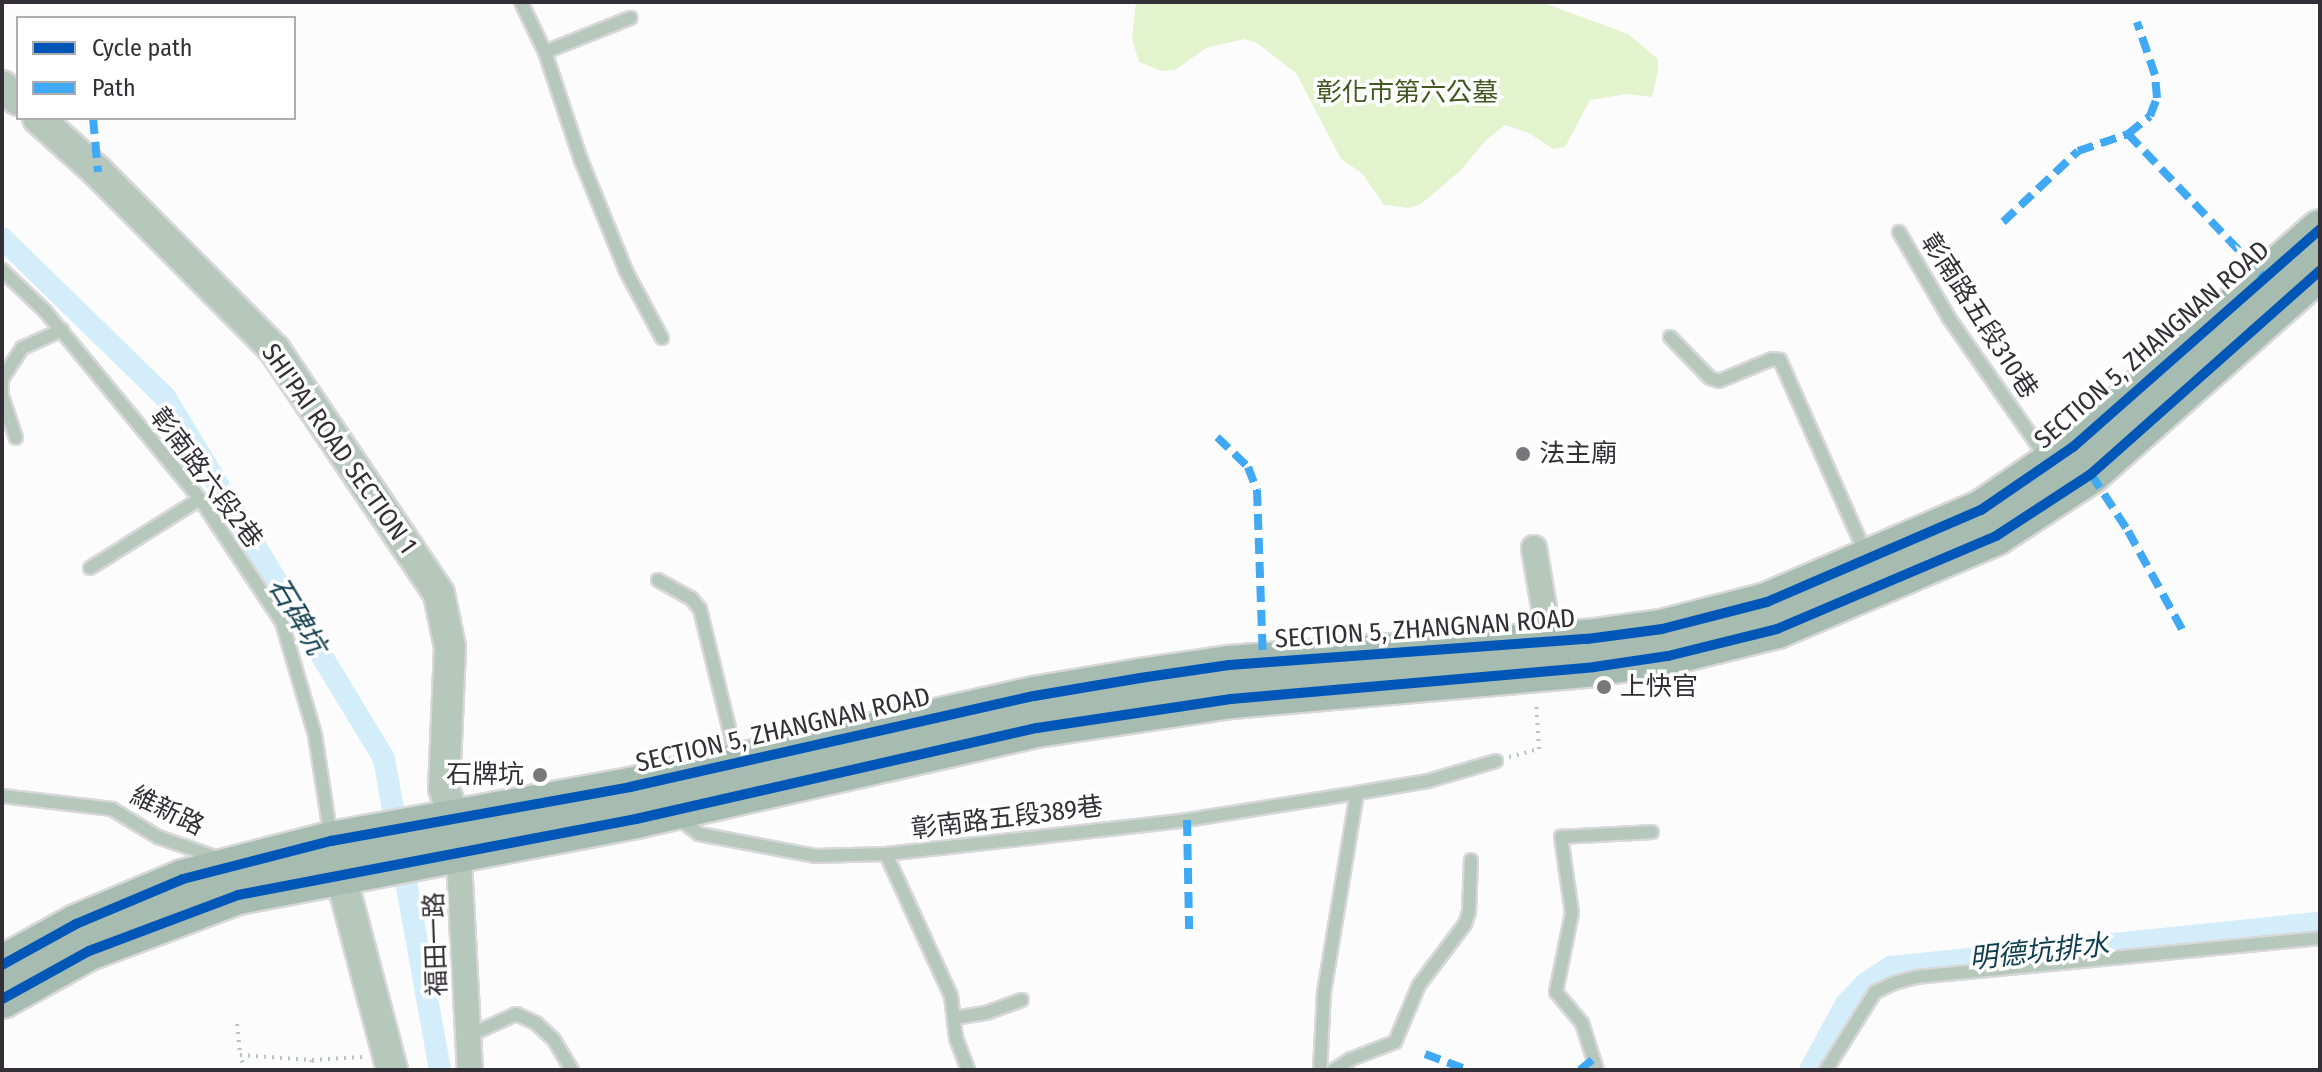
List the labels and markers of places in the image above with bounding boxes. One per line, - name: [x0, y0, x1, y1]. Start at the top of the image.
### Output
- place label: 法主廟: [1539, 438, 1617, 470]
- marker: 法主廟: [1514, 445, 1532, 463]
- place label: 上快官: [1620, 671, 1698, 703]
- marker: 上快官: [1595, 678, 1613, 696]
- place label: 石牌坑: [446, 759, 524, 791]
- marker: 石牌坑: [531, 766, 549, 784]

